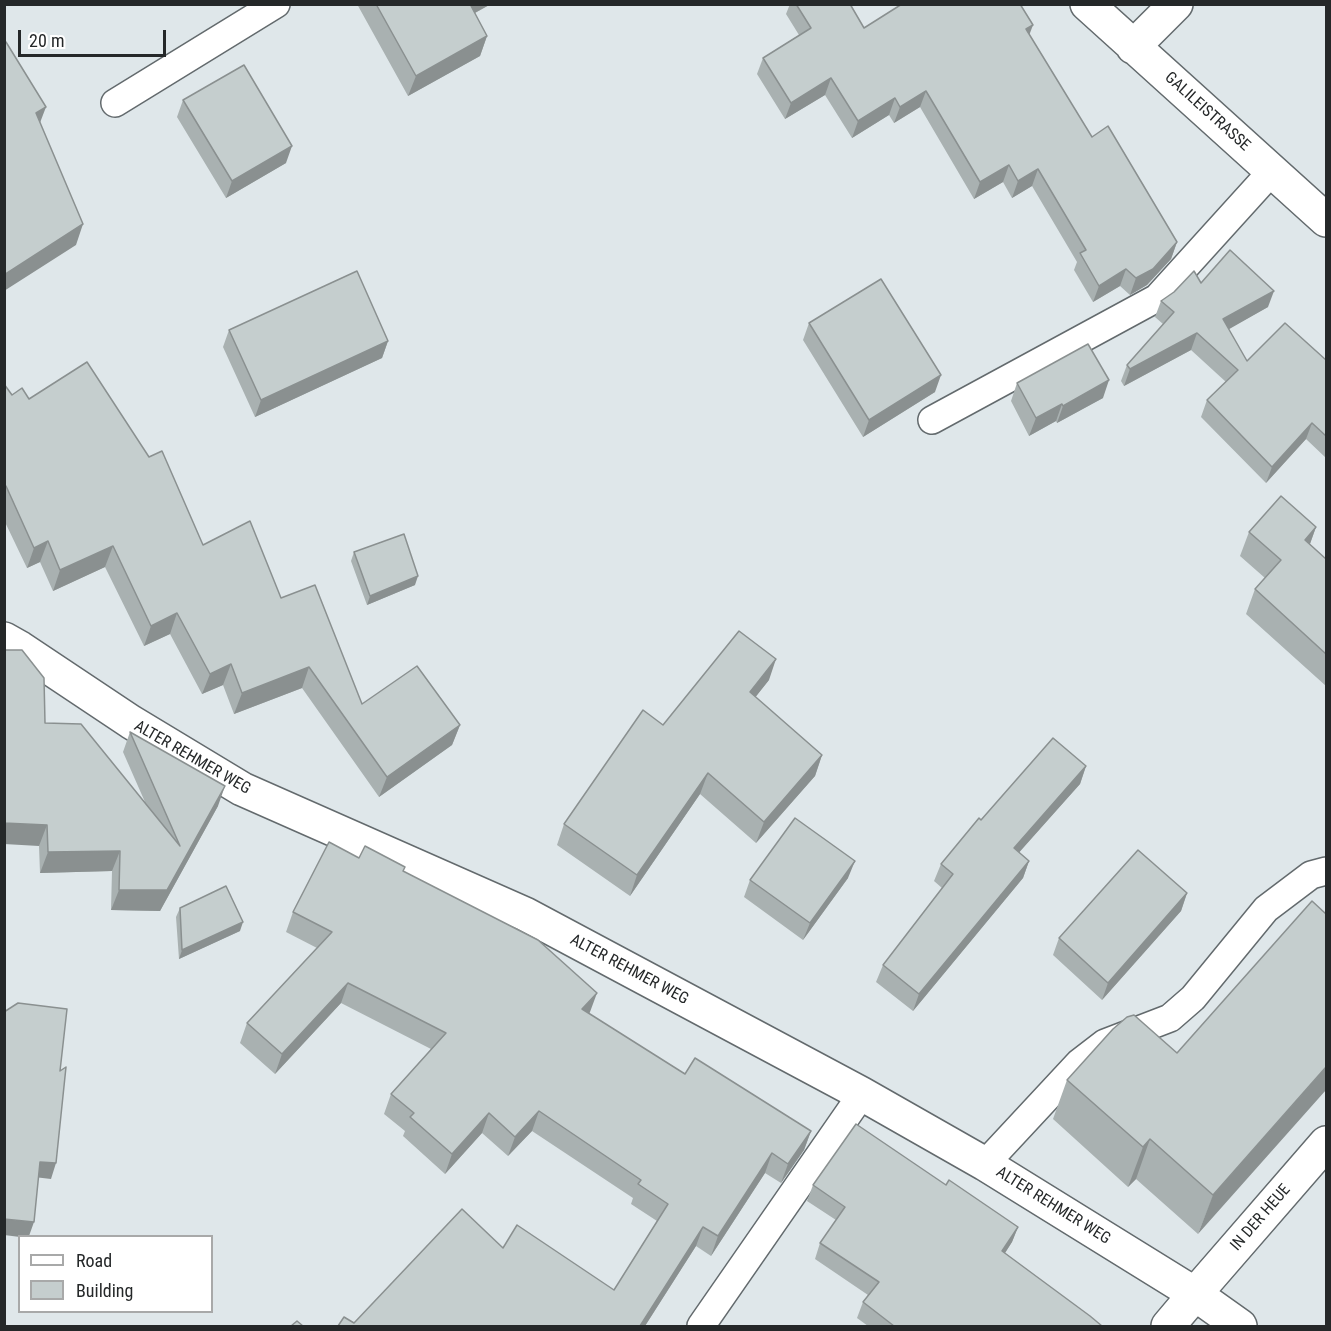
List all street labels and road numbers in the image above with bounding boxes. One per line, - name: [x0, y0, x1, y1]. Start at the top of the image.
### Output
- street label: GALILEISTRASSE: [1160, 68, 1254, 156]
- street label: ALTER REHMER WEG: [130, 717, 254, 799]
- street label: ALTER REHMER WEG: [567, 931, 691, 1009]
- street label: ALTER REHMER WEG: [992, 1163, 1114, 1249]
- street label: IN DER HEUE: [1227, 1181, 1295, 1255]

